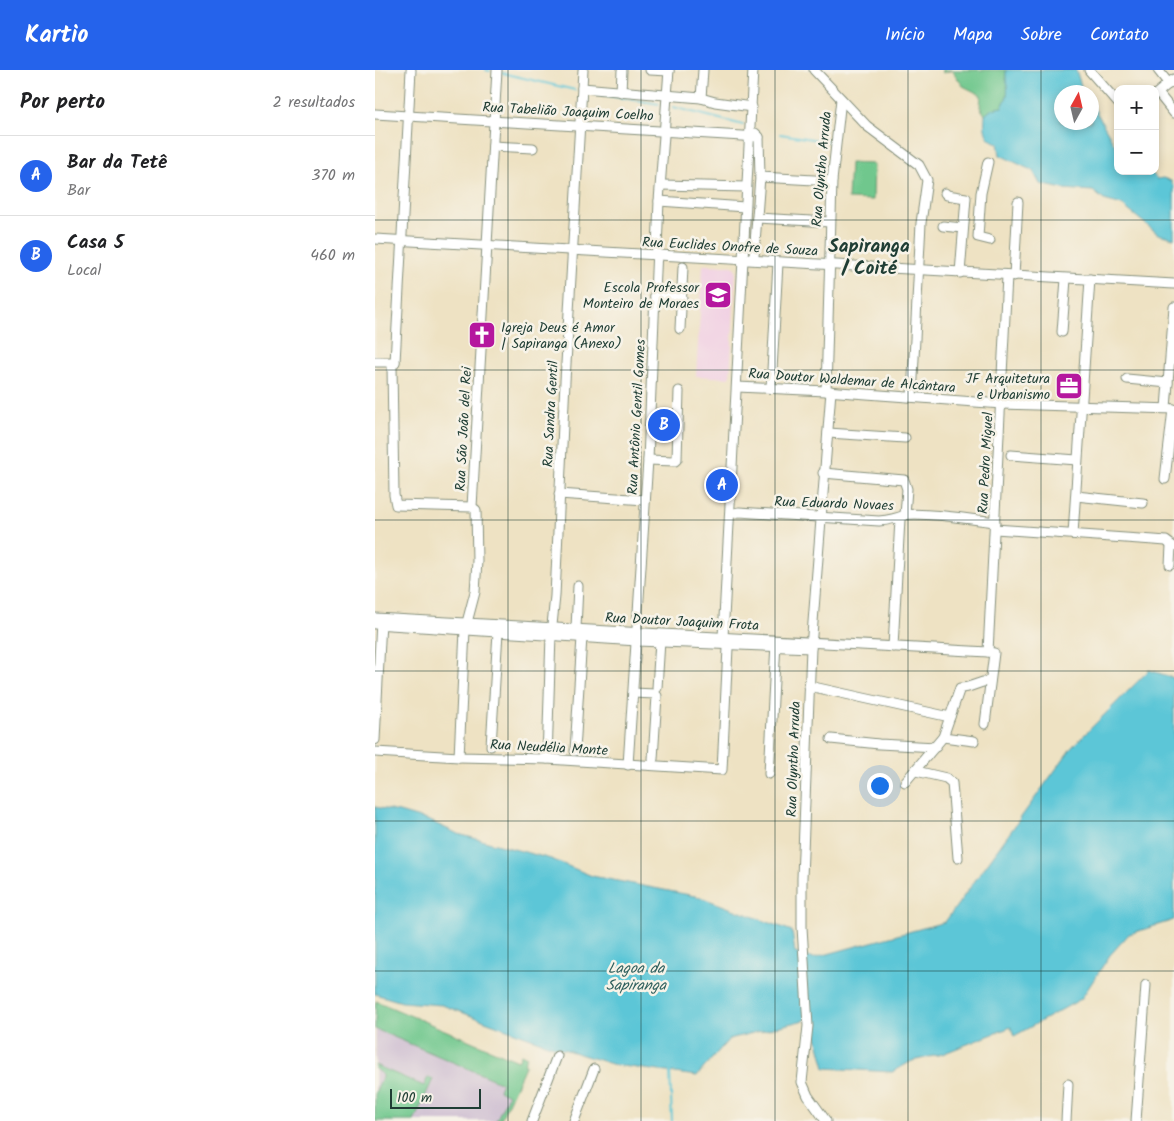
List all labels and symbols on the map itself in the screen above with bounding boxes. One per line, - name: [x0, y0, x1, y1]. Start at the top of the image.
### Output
- north arrow: [1054, 85, 1099, 130]
- street label: Rua Tabelião Joaquim Coelho: [482, 97, 654, 127]
- street label: Rua Olyntho Arruda: [806, 110, 838, 228]
- street label: Rua Euclides Onofre de Souza: [641, 231, 819, 263]
- district label: Sapiranga / Coité: [828, 232, 910, 284]
- place label: Escola Professor Monteiro de Moraes: [583, 277, 700, 315]
- school or university icon: Escola Professor Monteiro de Moraes: [703, 280, 733, 310]
- place label: Igreja Deus é Amor | Sapiranga (Anexo): [501, 317, 622, 355]
- church icon: Igreja Deus é Amor | Sapiranga (Anexo): [467, 320, 497, 350]
- street label: Rua Antônio Gentil Gomes: [622, 339, 652, 496]
- street label: Rua Sandra Gentil: [537, 360, 565, 468]
- street label: Rua Doutor Waldemar de Alcântara: [748, 363, 956, 399]
- street label: Rua São João del Rei: [450, 366, 478, 492]
- place label: JF Arquitetura e Urbanismo: [966, 368, 1050, 406]
- office icon: JF Arquitetura e Urbanismo: [1054, 371, 1084, 401]
- pin: B: [648, 406, 680, 444]
- street label: Rua Pedro Miguel: [972, 411, 1000, 515]
- pin: A: [706, 466, 738, 504]
- street label: Rua Eduardo Novaes: [774, 491, 894, 517]
- street label: Rua Doutor Joaquim Frota: [604, 607, 760, 637]
- street label: Rua Olyntho Arruda: [781, 701, 807, 817]
- street label: Rua Neudélia Monte: [489, 734, 609, 762]
- your location: [867, 773, 893, 799]
- water label: Lagoa da Sapiranga: [606, 957, 667, 998]
- scale bar: [390, 1086, 481, 1109]

